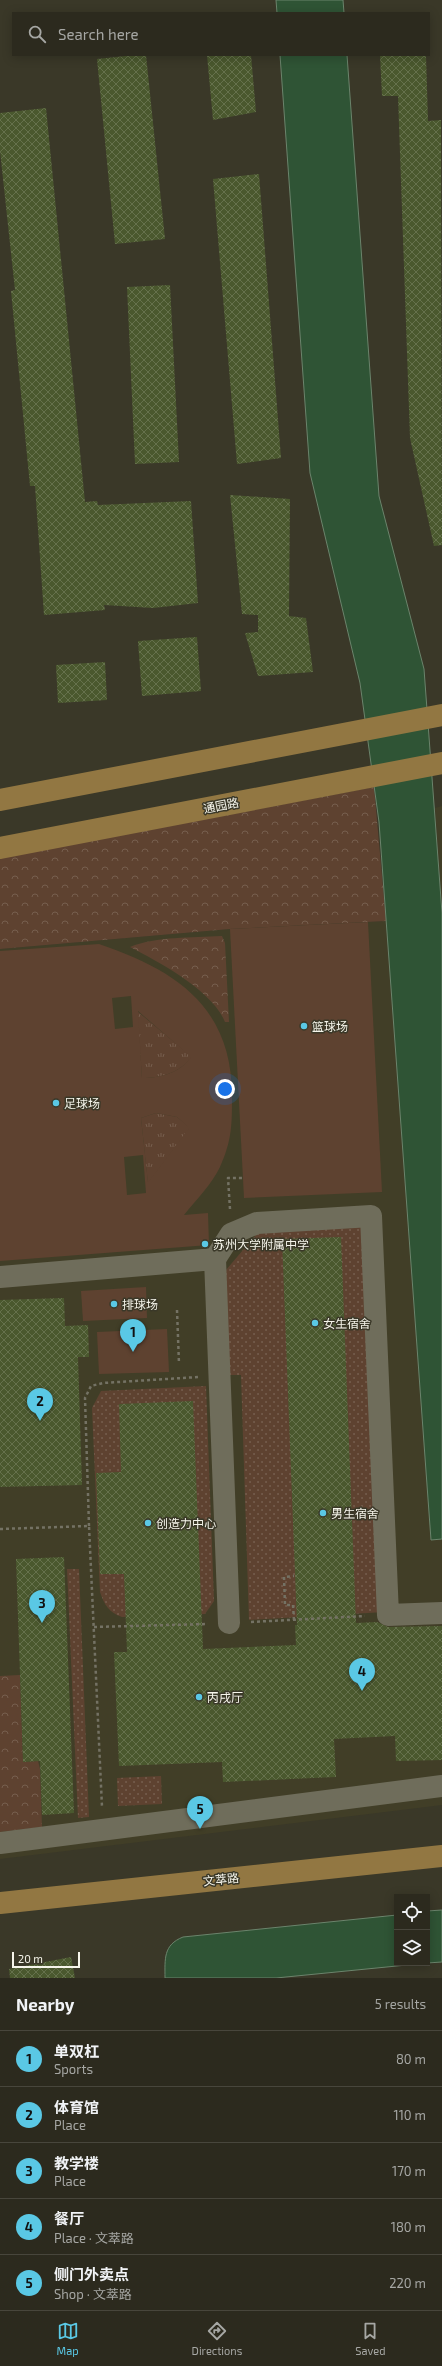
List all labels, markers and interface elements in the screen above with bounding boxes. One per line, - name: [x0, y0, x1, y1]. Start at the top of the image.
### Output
- search box: [12, 12, 430, 56]
- icon: search: [26, 23, 48, 45]
- text: Search here: [58, 25, 139, 43]
- street label: 通园路: [202, 795, 240, 815]
- place label: 篮球场: [312, 1019, 348, 1033]
- marker: 篮球场: [299, 1021, 309, 1031]
- your location: [215, 1079, 235, 1099]
- place label: 足球场: [64, 1096, 100, 1110]
- marker: 足球场: [51, 1098, 61, 1108]
- place label: 苏州大学附属中学: [213, 1237, 309, 1251]
- marker: 苏州大学附属中学: [200, 1239, 210, 1249]
- place label: 排球场: [122, 1297, 158, 1311]
- marker: 排球场: [109, 1299, 119, 1309]
- place label: 女生宿舍: [323, 1316, 371, 1330]
- marker: 女生宿舍: [310, 1318, 320, 1328]
- pin: 1: [120, 1319, 146, 1352]
- pin: 2: [27, 1388, 53, 1421]
- place label: 男生宿舍: [331, 1506, 379, 1520]
- marker: 男生宿舍: [318, 1508, 328, 1518]
- place label: 创造力中心: [156, 1516, 216, 1530]
- marker: 创造力中心: [143, 1518, 153, 1528]
- pin: 3: [29, 1590, 55, 1623]
- pin: 4: [349, 1658, 375, 1691]
- place label: 丙戌厅: [207, 1690, 243, 1704]
- marker: 丙戌厅: [194, 1692, 204, 1702]
- pin: 5: [187, 1796, 213, 1829]
- street label: 文萃路: [202, 1870, 240, 1888]
- map controls: [394, 1894, 430, 1966]
- button: locate: [394, 1894, 430, 1930]
- button: layers: [394, 1930, 430, 1966]
- scale bar: [12, 1950, 80, 1969]
- text: 20 m: [18, 1952, 43, 1965]
- text: Nearby: [16, 1994, 74, 2014]
- text: 5 results: [375, 1996, 426, 2012]
- text: 单双杠: [54, 2042, 99, 2060]
- text: 1: [26, 2051, 32, 2067]
- text: 80 m: [396, 2051, 426, 2067]
- text: Sports: [54, 2061, 93, 2077]
- text: 体育馆: [54, 2098, 99, 2116]
- text: 2: [25, 2107, 33, 2123]
- text: 110 m: [394, 2107, 426, 2123]
- text: Place: [54, 2117, 86, 2133]
- text: 教学楼: [54, 2154, 99, 2172]
- text: 3: [25, 2163, 33, 2179]
- text: 170 m: [392, 2163, 426, 2179]
- text: Place: [54, 2173, 86, 2189]
- text: 餐厅: [54, 2209, 84, 2227]
- text: 4: [25, 2219, 33, 2235]
- text: 180 m: [391, 2219, 426, 2235]
- text: Place · 文萃路: [54, 2230, 134, 2246]
- text: 侧门外卖点: [54, 2265, 129, 2283]
- text: 5: [25, 2275, 33, 2291]
- text: 220 m: [389, 2275, 426, 2291]
- text: Shop · 文萃路: [54, 2286, 132, 2302]
- tab: Map: [57, 2320, 79, 2357]
- tab: Directions: [192, 2320, 242, 2357]
- tab: Saved: [355, 2320, 386, 2357]

